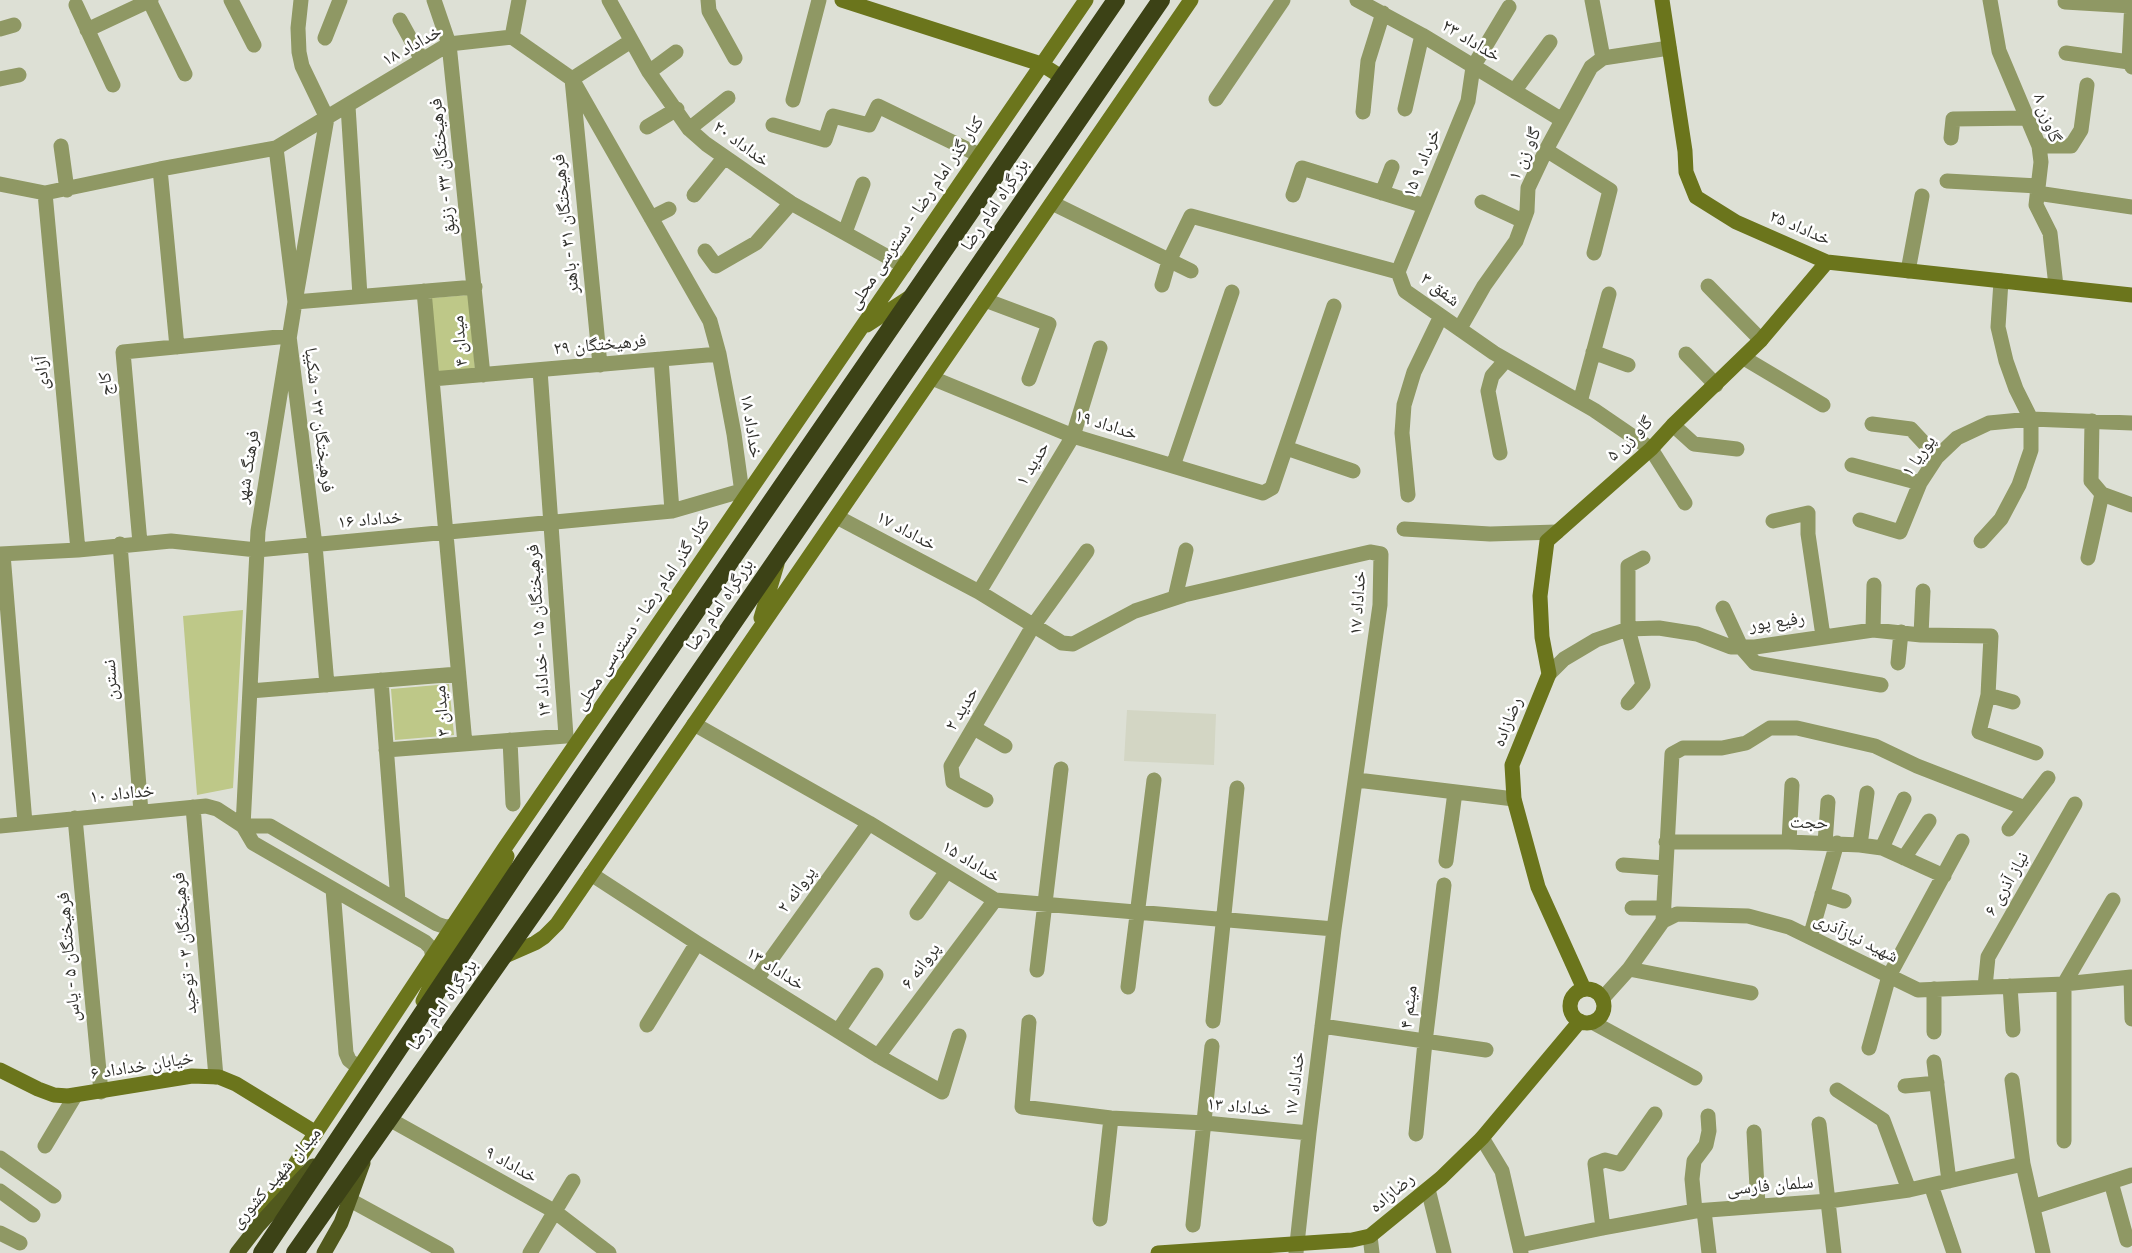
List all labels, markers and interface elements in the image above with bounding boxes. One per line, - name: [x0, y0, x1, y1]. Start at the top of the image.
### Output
- street label: خداداد ۲۳: [1438, 15, 1504, 67]
- street label: خداداد ۱۸: [379, 21, 445, 71]
- street label: گاوزن ۸: [2028, 90, 2066, 146]
- street label: فرهیختگان ۳۳ - زنبق: [425, 97, 461, 237]
- street label: کنار گذر امام رضا - دسترسی محلی: [843, 112, 989, 314]
- street label: خداداد ۲۰: [709, 116, 773, 172]
- street label: گاو زن ۱: [1504, 124, 1546, 184]
- street label: ۱۵ خرداد ۹: [1399, 126, 1445, 200]
- street label: فرهیختگان ۳۱ - باهنر: [548, 153, 584, 295]
- street label: بزرگراه امام رضا: [956, 155, 1034, 255]
- street label: خداداد ۲۵: [1766, 205, 1834, 251]
- street label: شفق ۳: [1416, 268, 1464, 312]
- street label: میدان ۴: [447, 315, 473, 367]
- street label: فرهیختگان ۲۹: [553, 330, 647, 360]
- street label: فرهیختگان ۲۲ - شکیبا: [299, 346, 339, 494]
- street label: آزادی: [30, 355, 54, 391]
- street label: کاج: [94, 371, 118, 397]
- street label: خداداد ۱۸: [735, 392, 767, 460]
- street label: خداداد ۱۹: [1072, 405, 1140, 445]
- street label: گاو زن ۵: [1602, 412, 1658, 466]
- street label: فرهنگ شهر: [232, 429, 264, 505]
- street label: پوریا ۱: [1897, 431, 1941, 481]
- street label: حدید ۱: [1011, 438, 1055, 490]
- street label: خداداد ۱۶: [337, 506, 403, 534]
- street label: خداداد ۱۷: [872, 506, 940, 556]
- street label: کنار گذر امام رضا - دسترسی محلی: [569, 513, 715, 715]
- street label: فرهیختگان ۱۵ - خداداد ۱۴: [522, 544, 556, 718]
- street label: بزرگراه امام رضا: [681, 555, 759, 655]
- street label: خداداد ۱۷: [1345, 570, 1371, 636]
- street label: رفیع پور: [1748, 607, 1806, 637]
- street label: نسترن: [99, 659, 123, 701]
- street label: حدید ۲: [940, 683, 984, 735]
- street label: میدان ۳: [429, 685, 455, 737]
- street label: رضازاده: [1488, 694, 1528, 750]
- street label: خداداد ۱۰: [89, 780, 155, 808]
- street label: حجت: [1790, 812, 1828, 834]
- street label: خداداد ۱۵: [938, 836, 1004, 888]
- street label: نیاز آذری ۶: [1980, 848, 2034, 920]
- street label: پروانه ۲: [773, 863, 821, 917]
- street label: فرهیختگان ۳ - توحید: [168, 871, 202, 1015]
- street label: فرهیختگان ۵ - یاس: [53, 891, 85, 1023]
- street label: شهید نیازآذری: [1810, 908, 1902, 968]
- street label: پروانه ۶: [897, 939, 945, 993]
- street label: خداداد ۱۳: [742, 943, 808, 995]
- street label: بزرگراه امام رضا: [404, 955, 482, 1055]
- street label: میثم ۴: [1396, 984, 1422, 1030]
- street label: خیابان خداداد ۶: [89, 1047, 195, 1085]
- street label: خداداد ۱۷: [1280, 1051, 1310, 1117]
- street label: خداداد ۱۳: [1206, 1093, 1272, 1121]
- street label: میدان شهید کشوری: [226, 1123, 326, 1233]
- street label: خداداد ۹: [481, 1142, 541, 1188]
- street label: رضازاده: [1365, 1168, 1419, 1218]
- street label: سلمان فارسی: [1726, 1171, 1814, 1201]

